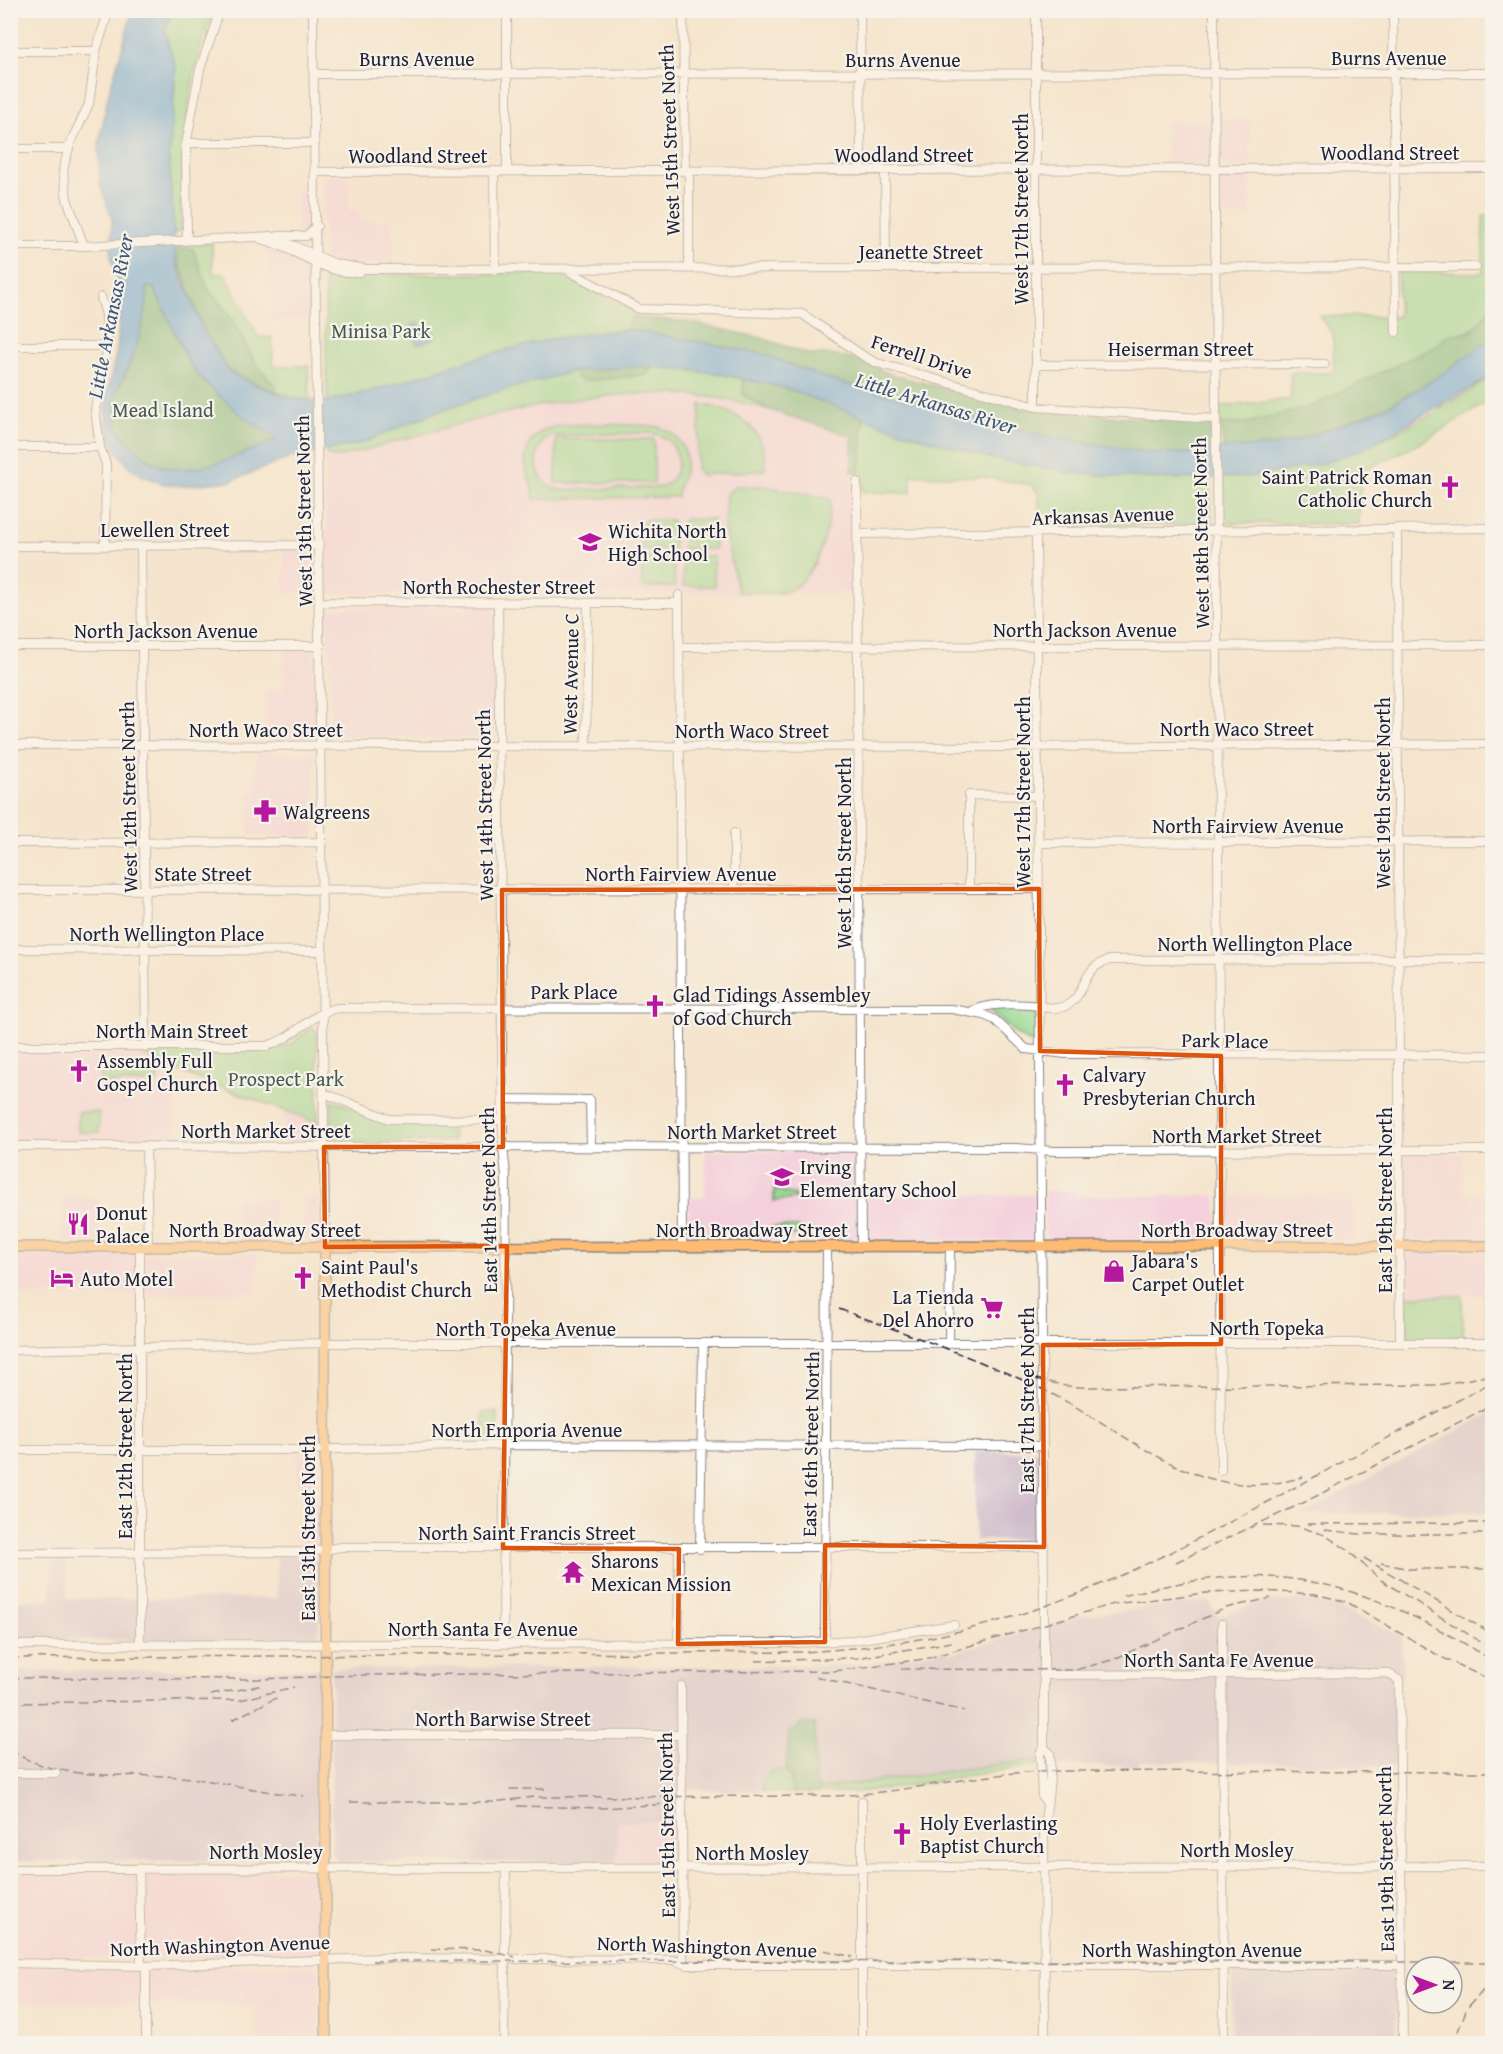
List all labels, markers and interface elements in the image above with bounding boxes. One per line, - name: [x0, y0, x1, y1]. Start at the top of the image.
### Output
- street label: Burns Avenue: [1331, 43, 1447, 72]
- street label: Burns Avenue: [359, 44, 475, 73]
- street label: West 15th Street North: [651, 44, 687, 236]
- street label: Burns Avenue: [845, 45, 961, 74]
- street label: West 17th Street North: [1006, 113, 1035, 305]
- street label: Woodland Street: [1320, 138, 1460, 167]
- street label: Woodland Street: [834, 140, 974, 169]
- street label: Woodland Street: [348, 141, 488, 170]
- water label: Little Arkansas River: [79, 230, 141, 402]
- street label: Jeanette Street: [856, 237, 983, 266]
- park label: Minisa Park: [331, 316, 431, 345]
- street label: Ferrell Drive: [868, 326, 976, 386]
- street label: Heiserman Street: [1108, 334, 1254, 363]
- water label: Little Arkansas River: [851, 363, 1022, 443]
- park label: Mead Island: [112, 395, 214, 424]
- street label: West 13th Street North: [287, 415, 319, 607]
- street label: West 18th Street North: [1184, 437, 1216, 629]
- place label: Saint Patrick Roman Catholic Church: [1261, 462, 1432, 514]
- church icon: Saint Patrick Roman Catholic Church: [1437, 474, 1463, 500]
- street label: Arkansas Avenue: [1031, 498, 1175, 532]
- street label: Lewellen Street: [100, 515, 230, 544]
- place label: Wichita North High School: [608, 516, 727, 568]
- school or university icon: Wichita North High School: [577, 529, 603, 555]
- street label: North Rochester Street: [403, 572, 595, 601]
- street label: West Avenue C: [554, 613, 586, 735]
- street label: North Jackson Avenue: [993, 615, 1177, 644]
- street label: North Jackson Avenue: [74, 616, 258, 645]
- street label: West 17th Street North: [1008, 696, 1037, 888]
- street label: West 19th Street North: [1368, 697, 1397, 889]
- street label: West 12th Street North: [112, 701, 144, 893]
- street label: West 14th Street North: [468, 709, 500, 901]
- street label: North Waco Street: [1160, 714, 1314, 743]
- street label: North Waco Street: [189, 715, 343, 744]
- street label: North Waco Street: [675, 716, 829, 745]
- street label: West 16th Street North: [829, 757, 858, 949]
- place label: Walgreens: [283, 797, 370, 826]
- pharmacy icon: Walgreens: [252, 798, 278, 824]
- street label: North Fairview Avenue: [1152, 811, 1344, 840]
- street label: State Street: [154, 859, 252, 888]
- street label: North Fairview Avenue: [585, 859, 777, 888]
- street label: North Wellington Place: [70, 919, 264, 948]
- street label: North Wellington Place: [1158, 929, 1352, 958]
- street label: Park Place: [530, 977, 618, 1006]
- place label: Glad Tidings Assembley of God Church: [673, 980, 871, 1032]
- church icon: Glad Tidings Assembley of God Church: [642, 993, 668, 1019]
- street label: North Main Street: [96, 1016, 248, 1045]
- street label: Park Place: [1181, 1025, 1269, 1055]
- place label: Assembly Full Gospel Church: [97, 1046, 218, 1098]
- church icon: Assembly Full Gospel Church: [66, 1058, 92, 1084]
- place label: Calvary Presbyterian Church: [1083, 1060, 1255, 1112]
- park label: Prospect Park: [228, 1064, 345, 1093]
- church icon: Calvary Presbyterian Church: [1052, 1072, 1078, 1098]
- street label: East 14th Street North: [472, 1107, 504, 1293]
- street label: East 19th Street North: [1370, 1107, 1399, 1293]
- street label: North Market Street: [181, 1116, 351, 1145]
- street label: North Market Street: [667, 1117, 837, 1146]
- street label: North Market Street: [1152, 1121, 1322, 1150]
- place label: Irving Elementary School: [800, 1152, 957, 1204]
- school or university icon: Irving Elementary School: [769, 1164, 795, 1190]
- place label: Donut Palace: [96, 1198, 150, 1250]
- restaurant icon: Donut Palace: [65, 1211, 91, 1237]
- street label: North Broadway Street: [169, 1215, 361, 1244]
- street label: North Broadway Street: [656, 1215, 848, 1244]
- street label: North Broadway Street: [1141, 1215, 1333, 1244]
- place label: Jabara's Carpet Outlet: [1129, 1246, 1244, 1298]
- place label: Saint Paul's Methodist Church: [321, 1252, 472, 1304]
- shop icon: Jabara's Carpet Outlet: [1101, 1258, 1127, 1284]
- place label: Auto Motel: [80, 1264, 174, 1293]
- hotel icon: Auto Motel: [49, 1265, 75, 1291]
- church icon: Saint Paul's Methodist Church: [290, 1265, 316, 1291]
- place label: La Tienda Del Ahorro: [882, 1282, 975, 1334]
- supermarket icon: La Tienda Del Ahorro: [979, 1295, 1005, 1321]
- street label: East 17th Street North: [1012, 1307, 1041, 1493]
- street label: North Topeka: [1210, 1313, 1325, 1342]
- street label: North Topeka Avenue: [436, 1314, 616, 1343]
- street label: East 16th Street North: [794, 1351, 826, 1537]
- street label: East 12th Street North: [110, 1353, 139, 1539]
- street label: North Emporia Avenue: [432, 1415, 622, 1444]
- street label: East 13th Street North: [293, 1435, 322, 1621]
- street label: North Saint Francis Street: [418, 1518, 636, 1547]
- place label: Sharons Mexican Mission: [591, 1546, 731, 1598]
- temple icon: Sharons Mexican Mission: [560, 1559, 586, 1585]
- street label: North Santa Fe Avenue: [388, 1614, 578, 1643]
- street label: North Santa Fe Avenue: [1124, 1645, 1314, 1674]
- street label: North Barwise Street: [415, 1704, 591, 1733]
- street label: East 15th Street North: [650, 1732, 682, 1918]
- street label: East 19th Street North: [1369, 1766, 1401, 1952]
- place label: Holy Everlasting Baptist Church: [920, 1808, 1058, 1860]
- church icon: Holy Everlasting Baptist Church: [889, 1821, 915, 1847]
- street label: North Mosley: [1180, 1835, 1294, 1864]
- street label: North Mosley: [209, 1837, 323, 1866]
- street label: North Mosley: [695, 1838, 809, 1867]
- street label: North Washington Avenue: [109, 1927, 331, 1963]
- street label: North Washington Avenue: [596, 1928, 818, 1964]
- street label: North Washington Avenue: [1082, 1935, 1302, 1964]
- north arrow: [1404, 1955, 1464, 2015]
- text: N: [1437, 1980, 1461, 1991]

